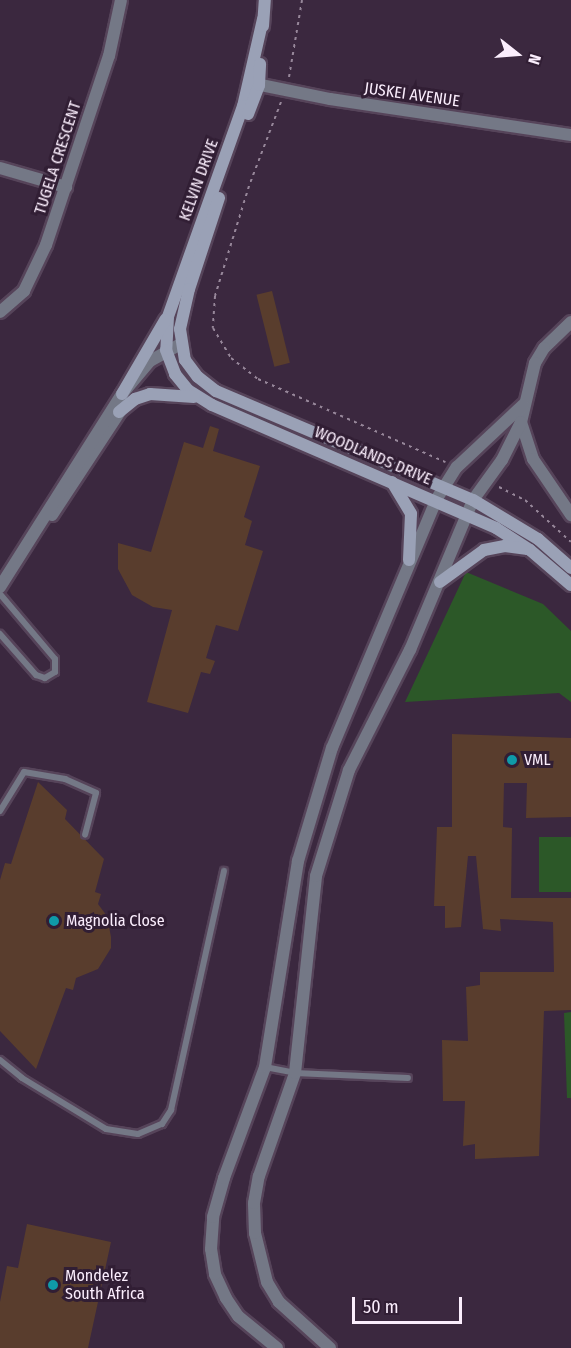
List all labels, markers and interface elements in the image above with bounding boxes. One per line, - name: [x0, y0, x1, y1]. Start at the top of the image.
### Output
- north arrow: [487, 24, 547, 84]
- text: N: [524, 52, 545, 67]
- street label: JUSKEI AVENUE: [363, 79, 461, 111]
- street label: TUGELA CRESCENT: [31, 99, 85, 217]
- street label: KELVIN DRIVE: [175, 137, 223, 223]
- street label: WOODLANDS DRIVE: [312, 423, 434, 489]
- place label: VML: [524, 750, 550, 770]
- marker: VML: [505, 753, 519, 767]
- place label: Magnolia Close: [66, 911, 165, 931]
- marker: Magnolia Close: [47, 914, 61, 928]
- place label: Mondelez South Africa: [65, 1266, 145, 1304]
- marker: Mondelez South Africa: [46, 1278, 60, 1292]
- scale bar: [355, 1285, 464, 1323]
- text: 50 m: [363, 1296, 399, 1318]

